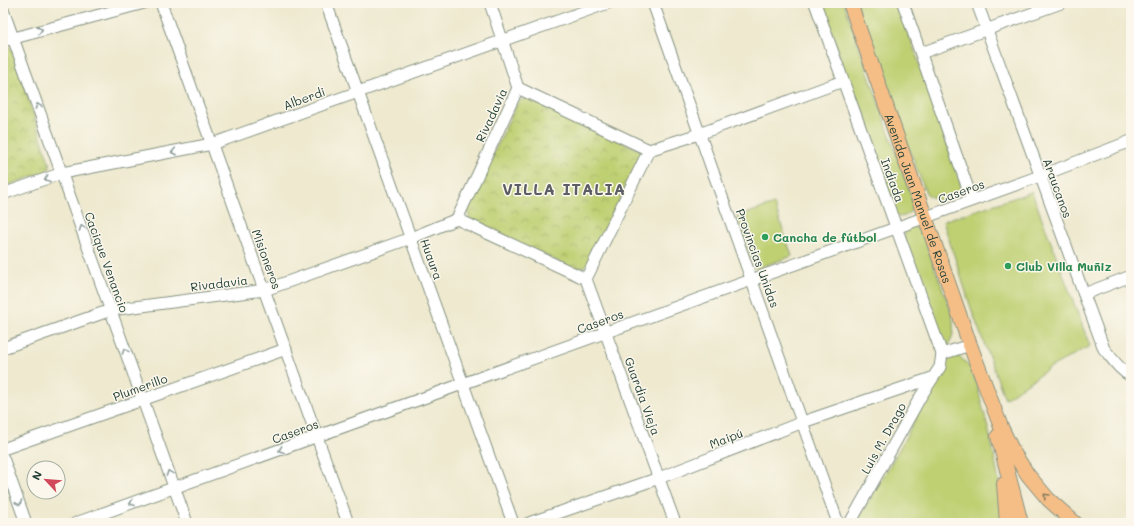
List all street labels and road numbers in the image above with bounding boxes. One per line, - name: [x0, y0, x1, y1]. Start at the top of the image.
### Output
- street label: Alberdi: [281, 83, 327, 113]
- street label: Rivadavia: [472, 85, 510, 145]
- street label: Avenida Juan Manuel de Rosas: [881, 111, 956, 285]
- street label: Indiada: [878, 156, 908, 204]
- street label: Araucanos: [1040, 156, 1076, 220]
- street label: Caseros: [936, 175, 987, 207]
- street label: Provincias Unidas: [733, 206, 783, 310]
- street label: Cacique Venancio: [81, 209, 133, 315]
- street label: Misioneros: [249, 227, 285, 291]
- street label: Huaura: [417, 236, 447, 282]
- street label: Rivadavia: [189, 272, 249, 294]
- street label: Caseros: [575, 305, 626, 337]
- street label: Guardia Vieja: [621, 355, 665, 437]
- street label: Plumerillo: [111, 370, 169, 404]
- street label: Luis M. Drago: [857, 400, 909, 476]
- street label: Caseros: [270, 415, 321, 447]
- street label: Maipú: [707, 424, 745, 452]

